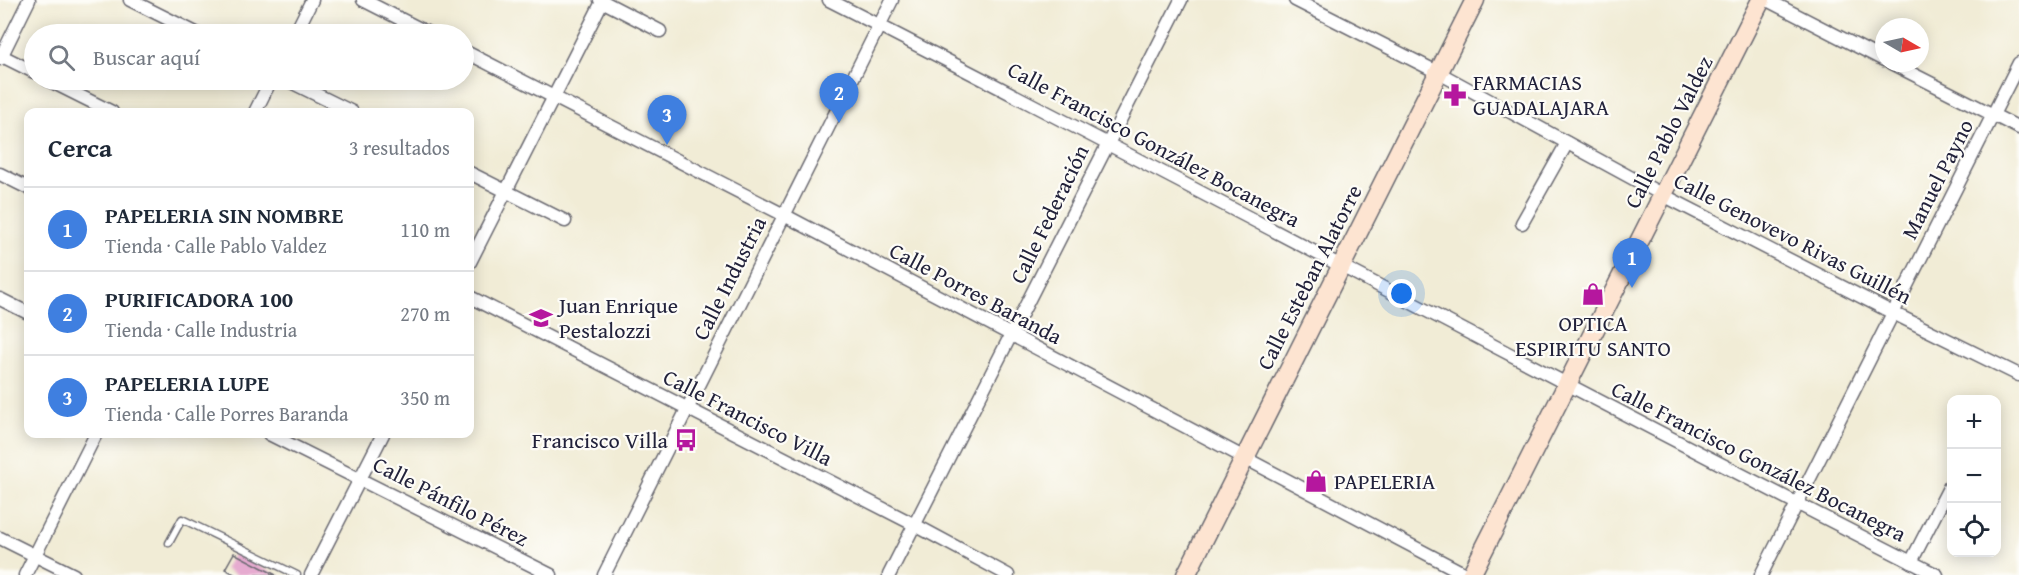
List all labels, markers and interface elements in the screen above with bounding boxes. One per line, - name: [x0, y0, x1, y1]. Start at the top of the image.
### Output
- north arrow: [1875, 18, 1929, 72]
- search box: [24, 24, 474, 90]
- icon: search: [45, 41, 78, 74]
- text: Buscar aquí: [93, 41, 200, 73]
- street label: Calle Pablo Valdez: [1616, 50, 1720, 214]
- street label: Calle Francisco González Bocanegra: [1002, 53, 1306, 235]
- place label: FARMACIAS GUADALAJARA: [1473, 66, 1610, 123]
- pin: 2: [820, 74, 858, 123]
- pharmacy icon: FARMACIAS GUADALAJARA: [1442, 82, 1468, 108]
- pin: 3: [648, 96, 686, 145]
- street label: Manuel Payno: [1893, 113, 1981, 245]
- text: Cerca: [48, 128, 112, 167]
- text: 3 resultados: [349, 133, 450, 162]
- street label: Calle Federación: [1002, 139, 1097, 289]
- street label: Calle Genovevo Rivas Guillén: [1669, 164, 1918, 312]
- street label: Calle Esteban Alatorre: [1248, 179, 1370, 375]
- text: PAPELERIA SIN NOMBRE: [105, 199, 343, 231]
- street label: Calle Industria: [684, 210, 774, 345]
- text: 1: [62, 215, 73, 244]
- text: 110 m: [400, 215, 450, 244]
- text: Tienda · Calle Pablo Valdez: [105, 231, 327, 260]
- street label: Calle Porres Baranda: [884, 234, 1068, 352]
- pin: 1: [1612, 238, 1652, 288]
- your location: [1387, 279, 1416, 308]
- shop icon: OPTICA ESPIRITU SANTO: [1580, 281, 1606, 307]
- text: PURIFICADORA 100: [105, 283, 293, 315]
- place label: Juan Enrique Pestalozzi: [556, 289, 678, 346]
- text: 2: [62, 299, 73, 328]
- text: 270 m: [400, 299, 450, 328]
- school or university icon: Juan Enrique Pestalozzi: [528, 305, 554, 331]
- place label: OPTICA ESPIRITU SANTO: [1515, 307, 1671, 364]
- text: Tienda · Calle Industria: [105, 315, 297, 344]
- street label: Calle Francisco Villa: [658, 361, 839, 474]
- text: PAPELERIA LUPE: [105, 367, 269, 399]
- street label: Calle Francisco González Bocanegra: [1606, 373, 1912, 550]
- text: 3: [62, 383, 73, 412]
- text: 350 m: [400, 383, 450, 412]
- map controls: [1947, 395, 2001, 557]
- button: +: [1947, 395, 2001, 449]
- text: Tienda · Calle Porres Baranda: [105, 399, 349, 428]
- place label: Francisco Villa: [532, 424, 669, 456]
- bus stop icon: Francisco Villa: [673, 427, 699, 453]
- street label: Calle Pánfilo Pérez: [368, 448, 535, 554]
- button: −: [1947, 449, 2001, 503]
- place label: PAPELERIA: [1334, 465, 1436, 497]
- shop icon: PAPELERIA: [1303, 468, 1329, 494]
- button: locate: [1947, 503, 2001, 557]

